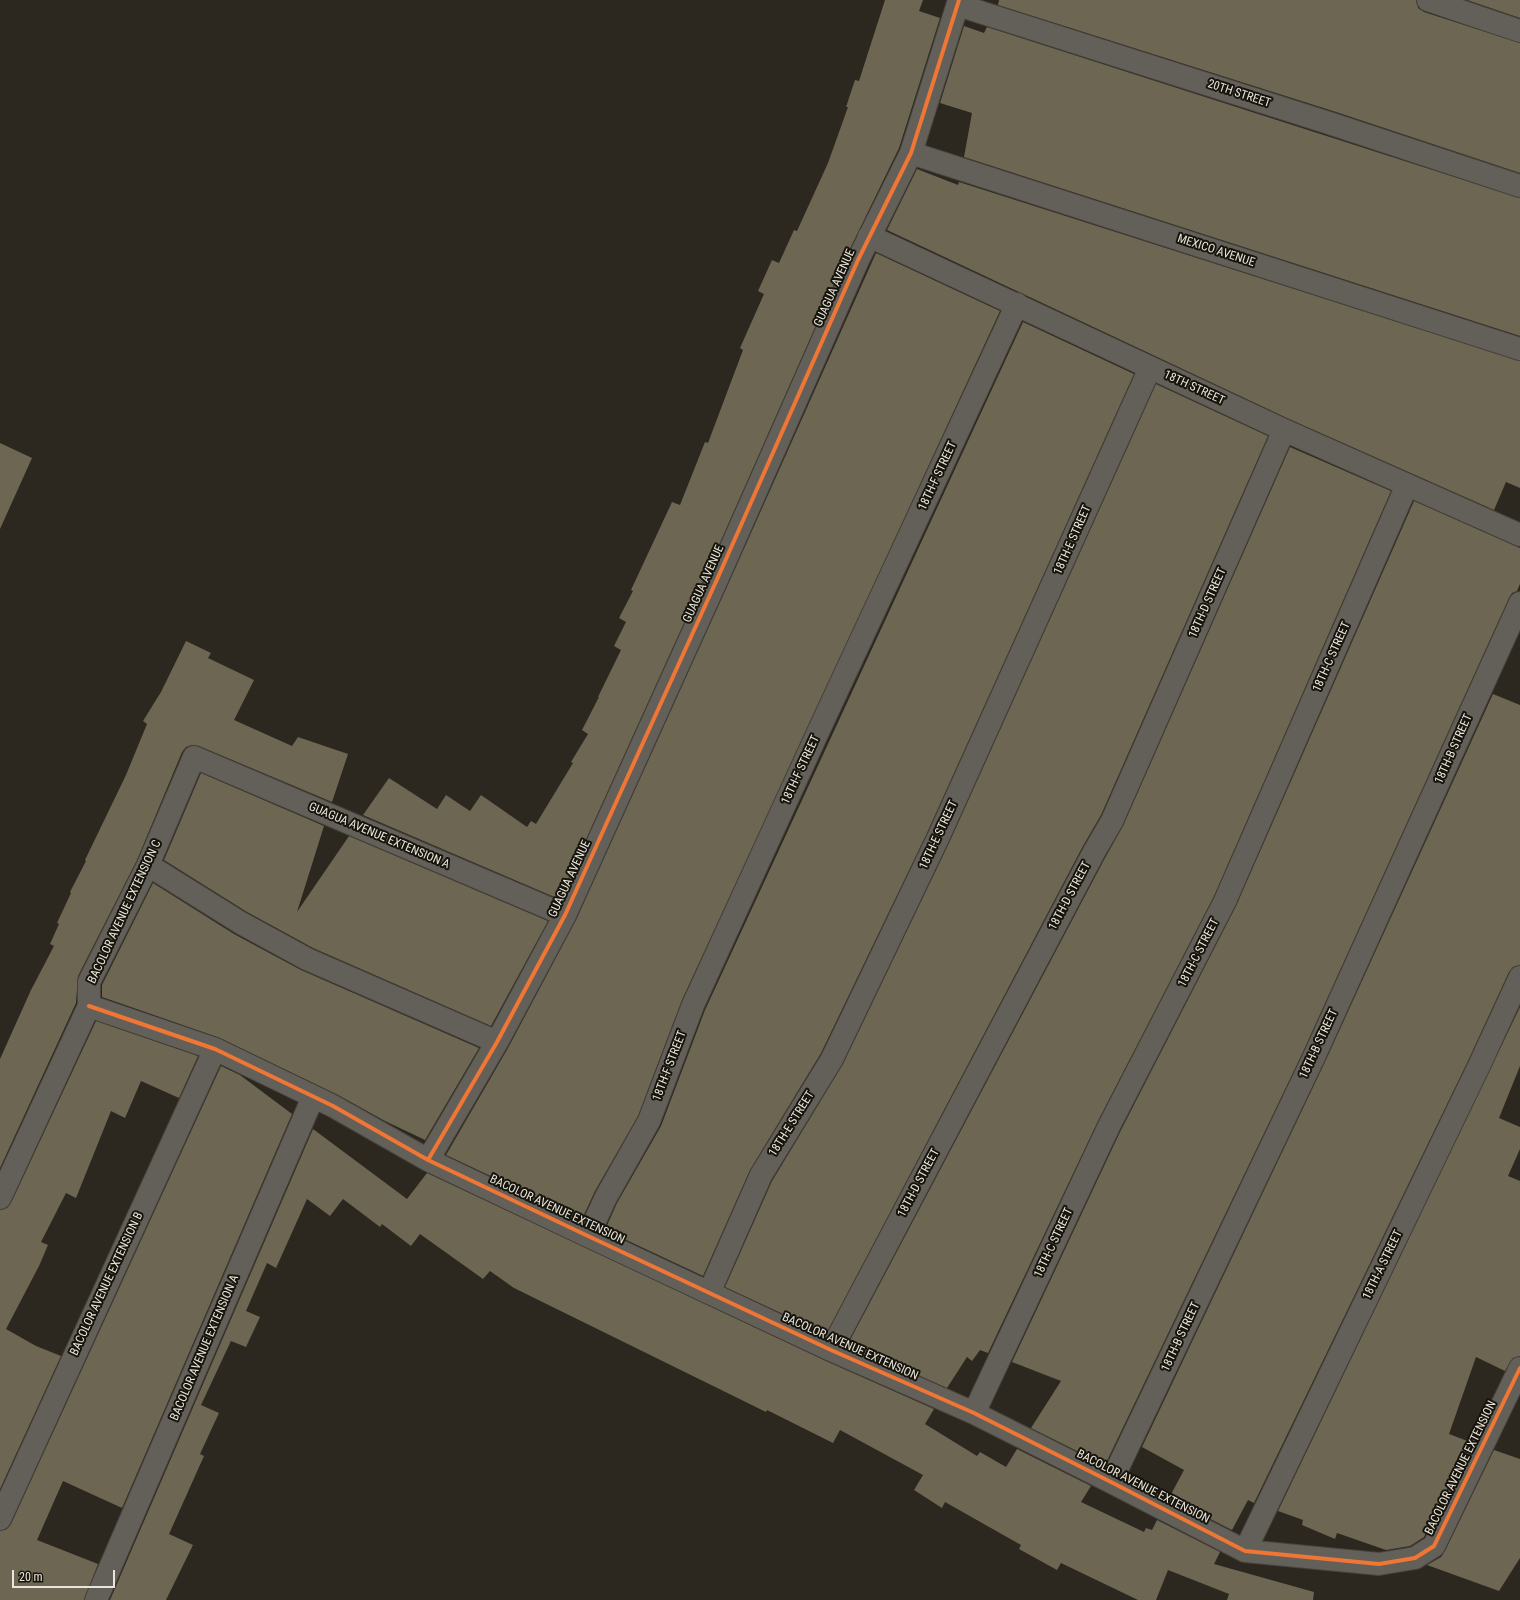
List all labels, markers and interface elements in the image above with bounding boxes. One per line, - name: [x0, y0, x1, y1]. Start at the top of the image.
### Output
- street label: 20TH STREET: [1206, 77, 1272, 111]
- street label: MEXICO AVENUE: [1175, 232, 1257, 270]
- street label: GUAGUA AVENUE: [812, 247, 858, 329]
- street label: 18TH STREET: [1161, 368, 1227, 408]
- street label: 18TH-F STREET: [916, 439, 960, 513]
- street label: 18TH-E STREET: [1051, 503, 1095, 577]
- street label: GUAGUA AVENUE: [681, 543, 727, 625]
- street label: 18TH-D STREET: [1186, 566, 1230, 640]
- street label: 18TH-C STREET: [1310, 620, 1354, 694]
- street label: 18TH-B STREET: [1432, 712, 1476, 786]
- street label: 18TH-F STREET: [779, 733, 823, 807]
- street label: 18TH-E STREET: [917, 798, 961, 872]
- street label: GUAGUA AVENUE EXTENSION A: [306, 800, 452, 872]
- street label: BACOLOR AVENUE EXTENSION C: [85, 838, 165, 986]
- street label: GUAGUA AVENUE: [546, 838, 594, 920]
- street label: 18TH-D STREET: [1046, 859, 1094, 933]
- street label: 18TH-C STREET: [1176, 916, 1222, 990]
- street label: 18TH-B STREET: [1297, 1007, 1341, 1081]
- street label: 18TH-F STREET: [650, 1029, 690, 1103]
- street label: 18TH-E STREET: [766, 1089, 818, 1159]
- street label: 18TH-D STREET: [895, 1146, 943, 1220]
- street label: BACOLOR AVENUE EXTENSION: [487, 1172, 627, 1248]
- street label: 18TH-C STREET: [1032, 1206, 1076, 1280]
- street label: BACOLOR AVENUE EXTENSION B: [67, 1210, 147, 1358]
- street label: 18TH-A STREET: [1360, 1228, 1406, 1302]
- street label: BACOLOR AVENUE EXTENSION A: [168, 1273, 242, 1423]
- street label: 18TH-B STREET: [1159, 1300, 1203, 1374]
- street label: BACOLOR AVENUE EXTENSION: [780, 1310, 920, 1384]
- street label: BACOLOR AVENUE EXTENSION: [1422, 1399, 1500, 1537]
- street label: BACOLOR AVENUE EXTENSION: [1074, 1447, 1212, 1527]
- scale bar: [14, 1562, 117, 1588]
- text: 20 m: [19, 1570, 43, 1584]

